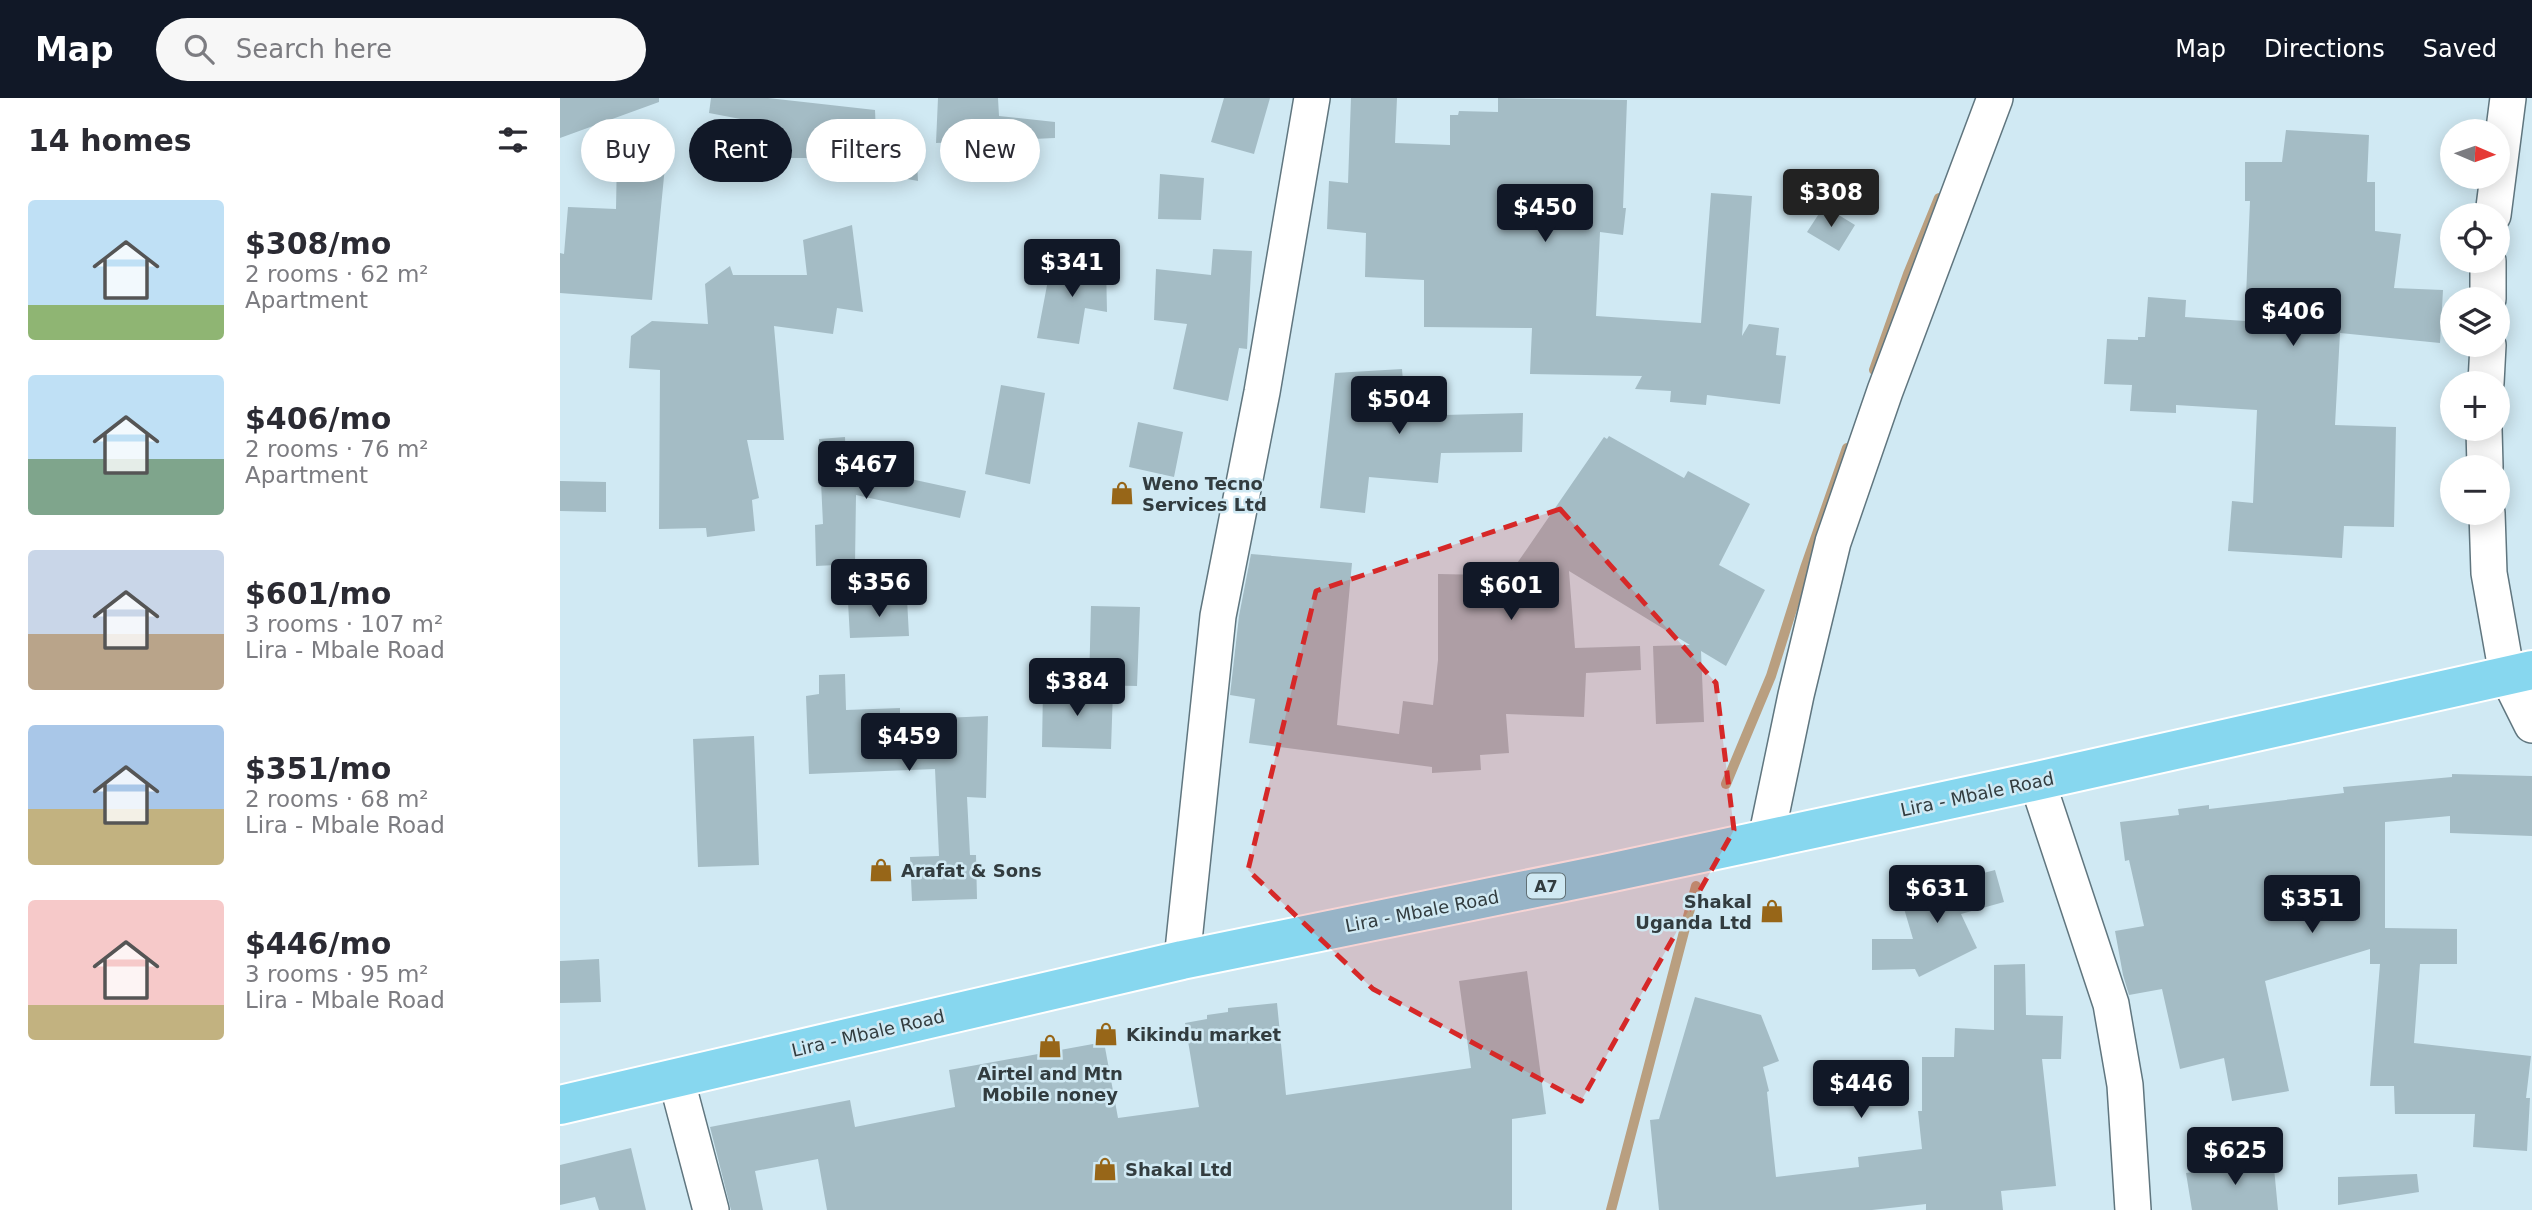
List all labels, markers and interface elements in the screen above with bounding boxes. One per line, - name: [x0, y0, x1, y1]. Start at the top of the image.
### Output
- search box: [156, 18, 646, 81]
- text: Map: [35, 30, 114, 69]
- icon: search: [180, 30, 218, 68]
- text: Search here: [236, 34, 392, 64]
- text: Map: [2175, 35, 2226, 63]
- text: Directions: [2264, 35, 2385, 63]
- text: Saved: [2423, 35, 2497, 63]
- chip: Buy: [581, 119, 675, 182]
- chip: Rent: [689, 119, 792, 182]
- chip: Filters: [806, 119, 926, 182]
- chip: New: [940, 119, 1040, 182]
- north arrow: [2440, 119, 2510, 189]
- map controls: [2440, 119, 2510, 525]
- icon: filters: [494, 121, 532, 159]
- text: 14 homes: [28, 123, 192, 158]
- pin: $308: [1790, 170, 1872, 229]
- text: $308: [1799, 179, 1863, 205]
- pin: $450: [1504, 184, 1586, 244]
- text: $450: [1513, 194, 1577, 220]
- button: locate: [2440, 203, 2510, 273]
- text: $308/mo: [245, 226, 391, 261]
- icon: home: [84, 228, 168, 312]
- pin: $341: [1031, 240, 1113, 299]
- text: $341: [1040, 249, 1104, 275]
- text: 2 rooms · 62 m²: [245, 261, 429, 287]
- text: Apartment: [245, 287, 368, 313]
- button: layers: [2440, 287, 2510, 357]
- pin: $406: [2252, 288, 2334, 348]
- text: $406: [2261, 298, 2325, 324]
- button: +: [2440, 371, 2510, 441]
- pin: $504: [1358, 376, 1440, 436]
- text: $504: [1367, 386, 1431, 412]
- text: $406/mo: [245, 401, 391, 436]
- icon: home: [84, 403, 168, 487]
- text: 2 rooms · 76 m²: [245, 436, 429, 462]
- pin: $467: [825, 442, 907, 501]
- text: $467: [834, 451, 898, 477]
- button: −: [2440, 455, 2510, 525]
- text: Apartment: [245, 462, 368, 488]
- place label: Weno Tecno Services Ltd: [1142, 473, 1267, 515]
- shop icon: Weno Tecno Services Ltd: [1108, 479, 1136, 507]
- pin: $356: [838, 560, 920, 619]
- pin: $601: [1470, 562, 1552, 622]
- text: $356: [847, 569, 911, 595]
- text: $601: [1479, 572, 1543, 598]
- text: $601/mo: [245, 576, 391, 611]
- icon: home: [84, 578, 168, 662]
- text: 3 rooms · 107 m²: [245, 611, 443, 637]
- text: Lira - Mbale Road: [245, 637, 445, 663]
- pin: $384: [1036, 658, 1118, 718]
- text: $384: [1045, 668, 1109, 694]
- pin: $459: [868, 714, 950, 773]
- text: $459: [877, 723, 941, 749]
- text: $351/mo: [245, 751, 391, 786]
- icon: home: [84, 753, 168, 837]
- street label: Lira - Mbale Road: [1898, 767, 2056, 821]
- text: 2 rooms · 68 m²: [245, 786, 429, 812]
- text: Lira - Mbale Road: [245, 812, 445, 838]
- shop icon: Arafat & Sons: [867, 856, 895, 884]
- place label: Arafat & Sons: [901, 860, 1042, 881]
- pin: $631: [1896, 866, 1978, 925]
- road number: A7: [1527, 874, 1565, 898]
- text: $631: [1905, 875, 1969, 901]
- pin: $351: [2271, 876, 2353, 935]
- text: $351: [2280, 885, 2344, 911]
- street label: Lira - Mbale Road: [1343, 886, 1501, 936]
- place label: Shakal Uganda Ltd: [1635, 891, 1752, 933]
- shop icon: Shakal Uganda Ltd: [1758, 897, 1786, 925]
- text: $446/mo: [245, 926, 391, 961]
- icon: home: [84, 928, 168, 1012]
- text: 3 rooms · 95 m²: [245, 961, 429, 987]
- text: Lira - Mbale Road: [245, 987, 445, 1013]
- street label: Lira - Mbale Road: [789, 1005, 947, 1061]
- shop icon: Kikindu market: [1092, 1020, 1120, 1048]
- place label: Kikindu market: [1126, 1024, 1282, 1045]
- shop icon: Airtel and Mtn Mobile noney: [1036, 1032, 1064, 1060]
- pin: $446: [1820, 1060, 1902, 1120]
- place label: Airtel and Mtn Mobile noney: [977, 1063, 1123, 1105]
- text: $446: [1829, 1070, 1893, 1096]
- pin: $625: [2194, 1128, 2276, 1187]
- text: $625: [2203, 1137, 2267, 1163]
- shop icon: Shakal Ltd: [1091, 1155, 1119, 1183]
- place label: Shakal Ltd: [1125, 1159, 1232, 1180]

